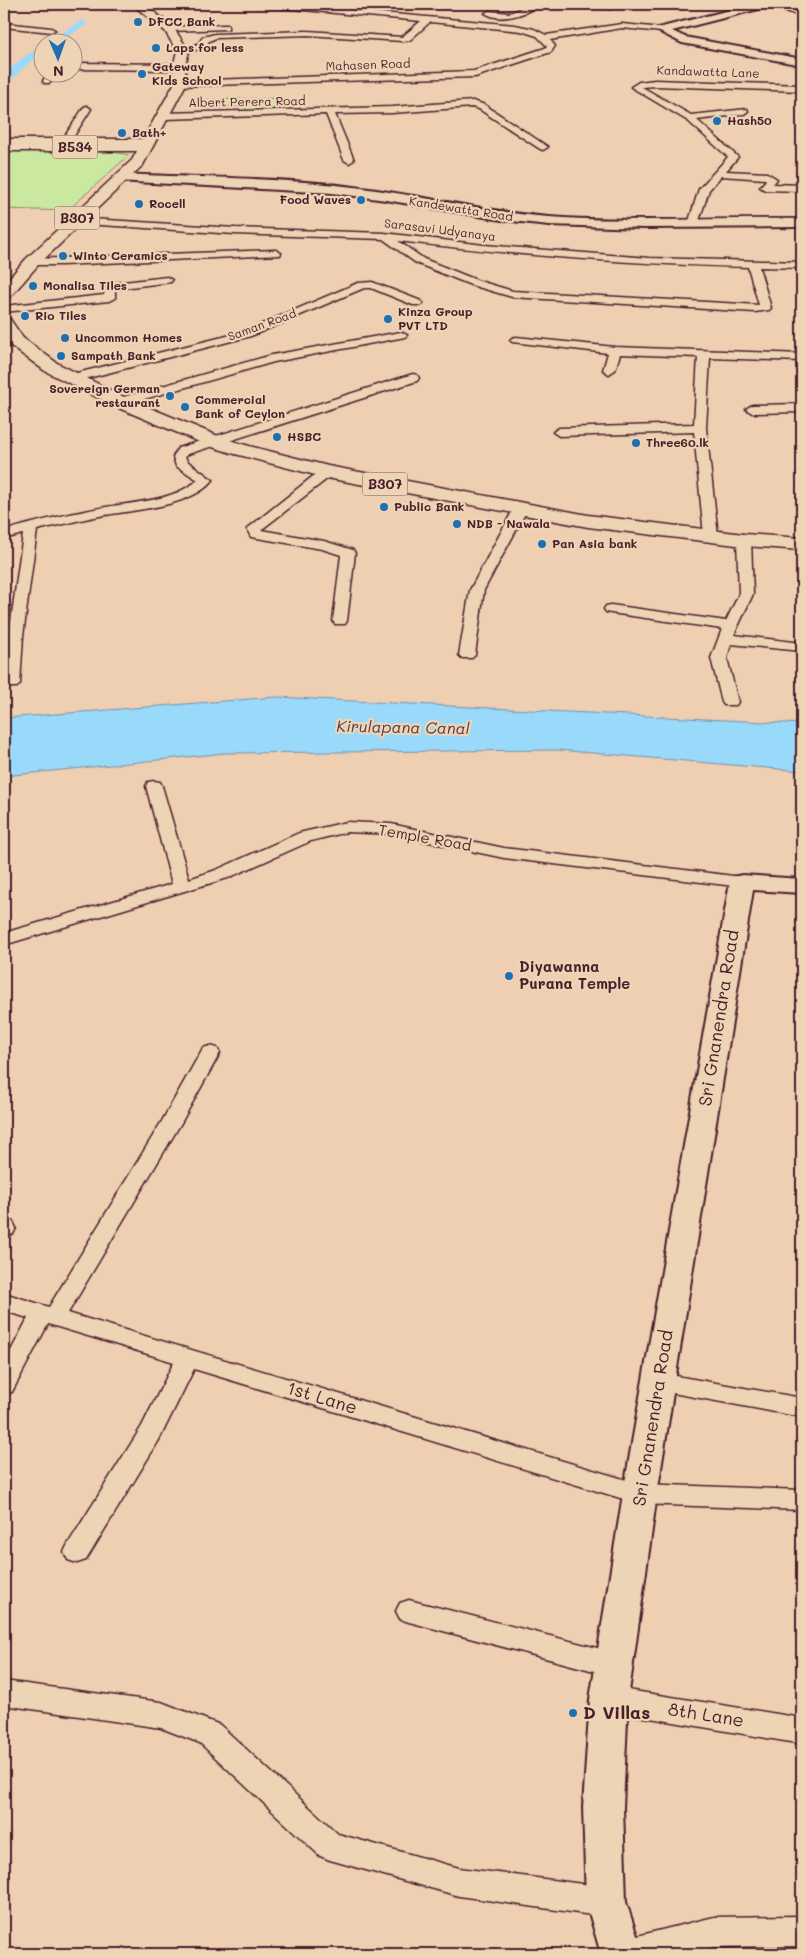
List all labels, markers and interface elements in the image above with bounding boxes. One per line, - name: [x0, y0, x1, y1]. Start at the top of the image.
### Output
- place label: DFCC Bank: [148, 13, 215, 29]
- marker: DFCC Bank: [132, 16, 144, 28]
- north arrow: [32, 32, 82, 82]
- place label: Laps for less: [166, 39, 244, 55]
- marker: Laps for less: [150, 42, 162, 54]
- street label: Mahasen Road: [325, 55, 411, 73]
- place label: Gateway Kids School: [152, 58, 221, 88]
- street label: Kandawatta Lane: [656, 61, 760, 81]
- text: N: [53, 62, 64, 81]
- marker: Gateway Kids School: [136, 68, 148, 80]
- street label: Albert Perera Road: [188, 92, 306, 110]
- place label: Hash50: [727, 112, 772, 128]
- marker: Hash50: [711, 115, 723, 127]
- place label: Bath+: [132, 124, 167, 140]
- marker: Bath+: [116, 127, 128, 139]
- road number: B534: [52, 136, 98, 158]
- place label: Food Waves: [280, 191, 351, 207]
- street label: Kandewatta Road: [408, 192, 515, 224]
- marker: Food Waves: [355, 194, 367, 206]
- place label: Rocell: [149, 195, 185, 211]
- marker: Rocell: [133, 198, 145, 210]
- road number: B307: [54, 207, 100, 230]
- street label: Sarasavi Udyanaya: [384, 214, 497, 244]
- place label: Winto Ceramics: [73, 247, 168, 263]
- marker: Winto Ceramics: [57, 250, 69, 262]
- place label: Monalisa Tiles: [43, 277, 127, 293]
- marker: Monalisa Tiles: [27, 280, 39, 292]
- place label: Kinza Group PVT LTD: [398, 303, 473, 333]
- street label: Saman Road: [225, 304, 298, 344]
- place label: Rio Tiles: [35, 307, 87, 323]
- marker: Rio Tiles: [19, 310, 31, 322]
- marker: Kinza Group PVT LTD: [382, 313, 394, 325]
- place label: Uncommon Homes: [75, 329, 182, 345]
- marker: Uncommon Homes: [59, 332, 71, 344]
- place label: Sampath Bank: [71, 347, 156, 363]
- marker: Sampath Bank: [55, 350, 67, 362]
- place label: Sovereign German restaurant: [49, 380, 160, 410]
- marker: Sovereign German restaurant: [164, 390, 176, 402]
- place label: Commercial Bank of Ceylon: [195, 391, 285, 421]
- marker: Commercial Bank of Ceylon: [179, 401, 191, 413]
- place label: HSBC: [287, 428, 321, 444]
- marker: HSBC: [271, 431, 283, 443]
- place label: Three60.lk: [646, 434, 709, 450]
- marker: Three60.lk: [630, 437, 642, 449]
- road number: B307: [362, 472, 408, 496]
- place label: Public Bank: [394, 498, 464, 514]
- marker: Public Bank: [378, 501, 390, 513]
- place label: NDB - Nawala: [467, 515, 550, 531]
- marker: NDB - Nawala: [451, 518, 463, 530]
- place label: Pan Asia bank: [552, 535, 637, 551]
- marker: Pan Asia bank: [536, 538, 548, 550]
- water label: Kirulapana Canal: [336, 715, 470, 738]
- street label: Temple Road: [377, 819, 473, 855]
- street label: Sri Gnanendra Road: [692, 928, 744, 1108]
- place label: Diyawanna Purana Temple: [519, 956, 630, 993]
- marker: Diyawanna Purana Temple: [503, 970, 515, 982]
- street label: Sri Gnanendra Road: [626, 1328, 678, 1508]
- street label: 1st Lane: [284, 1375, 360, 1419]
- street label: 8th Lane: [666, 1696, 746, 1732]
- place label: D Villas: [583, 1700, 650, 1724]
- marker: D Villas: [567, 1707, 579, 1719]

